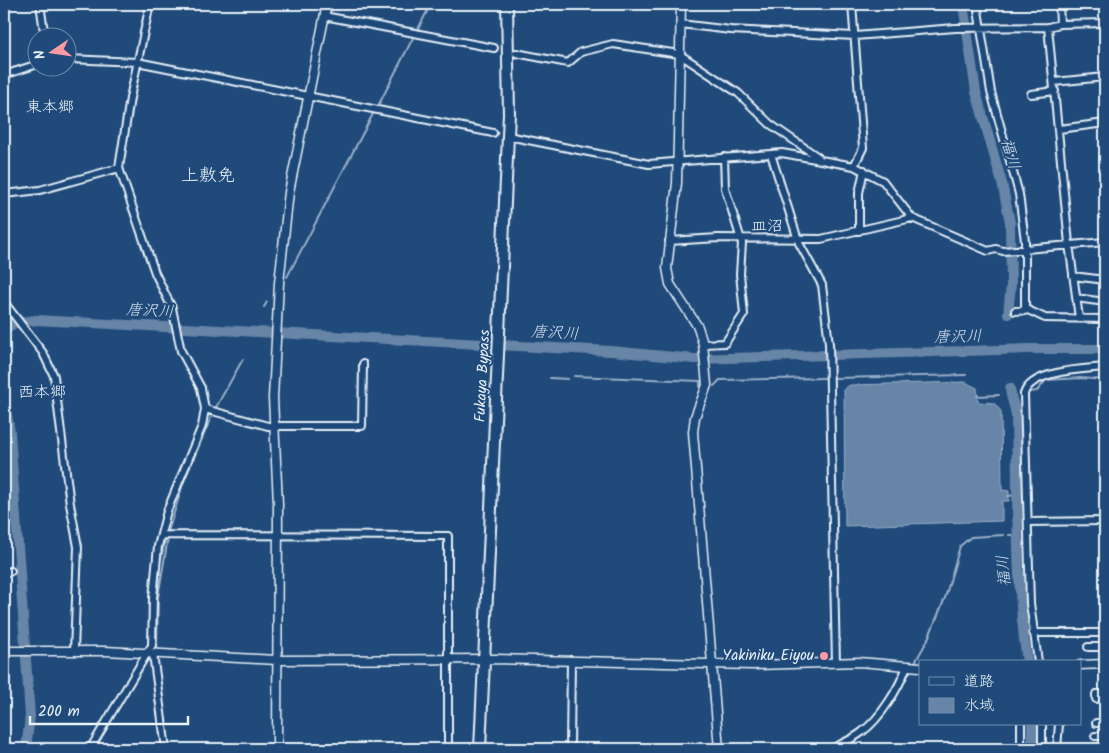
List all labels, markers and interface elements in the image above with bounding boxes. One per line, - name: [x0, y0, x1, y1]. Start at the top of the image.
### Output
- north arrow: [28, 28, 78, 78]
- text: N: [29, 48, 52, 61]
- district label: 東本郷: [26, 95, 74, 120]
- water label: 福川: [994, 135, 1026, 173]
- district label: 上敷免: [181, 162, 235, 191]
- district label: 皿沼: [751, 214, 783, 239]
- water label: 唐沢川: [125, 297, 175, 325]
- water label: 唐沢川: [530, 319, 580, 347]
- water label: 唐沢川: [934, 324, 982, 350]
- street label: Fukaya Bypass: [469, 328, 497, 423]
- district label: 西本郷: [18, 380, 66, 405]
- water label: 福川: [990, 554, 1018, 588]
- place label: Yakiniku Eiyou: [723, 644, 814, 668]
- marker: Yakiniku Eiyou: [818, 650, 830, 662]
- legend: [919, 660, 1082, 726]
- text: 道路: [964, 670, 994, 694]
- scale bar: [30, 693, 188, 725]
- text: 水域: [964, 694, 994, 718]
- text: 200 m: [38, 700, 80, 724]

